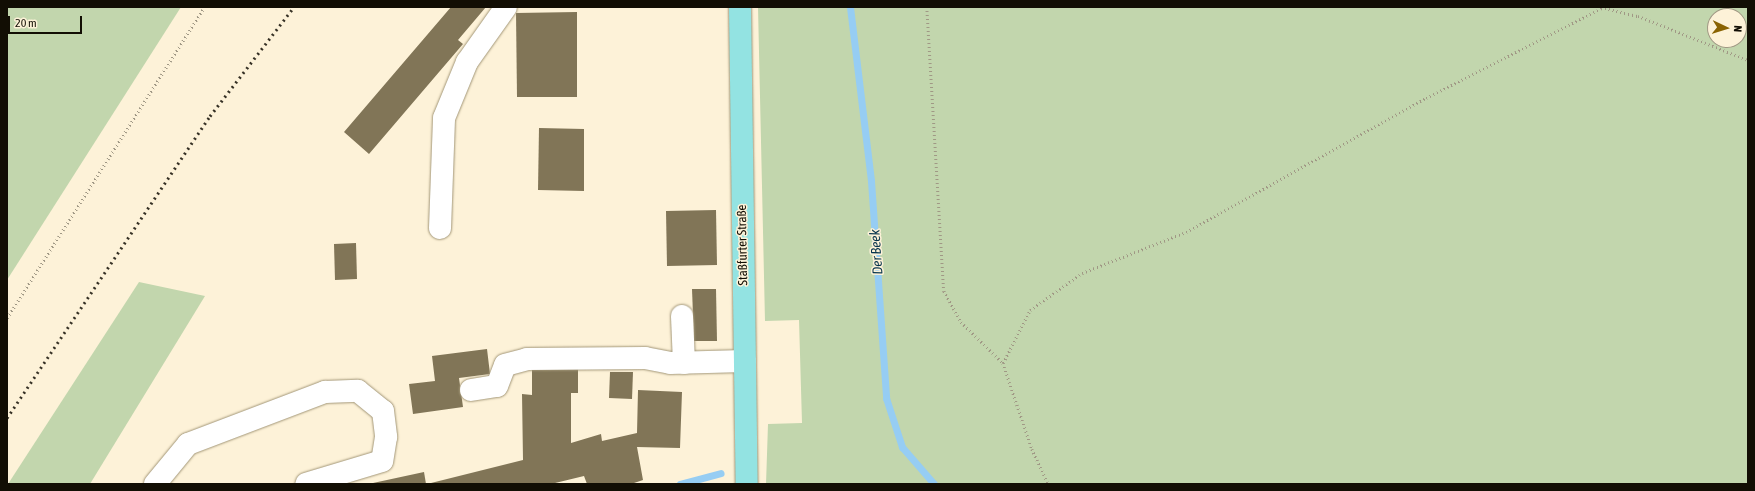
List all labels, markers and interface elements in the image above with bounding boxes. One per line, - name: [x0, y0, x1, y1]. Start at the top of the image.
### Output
- scale bar: [10, 8, 84, 34]
- north arrow: [1707, 8, 1747, 48]
- text: 20 m: [15, 16, 37, 30]
- text: N: [1732, 25, 1744, 32]
- street label: Staßfurter Straße: [734, 204, 752, 286]
- water label: Der Beek: [866, 229, 886, 275]

